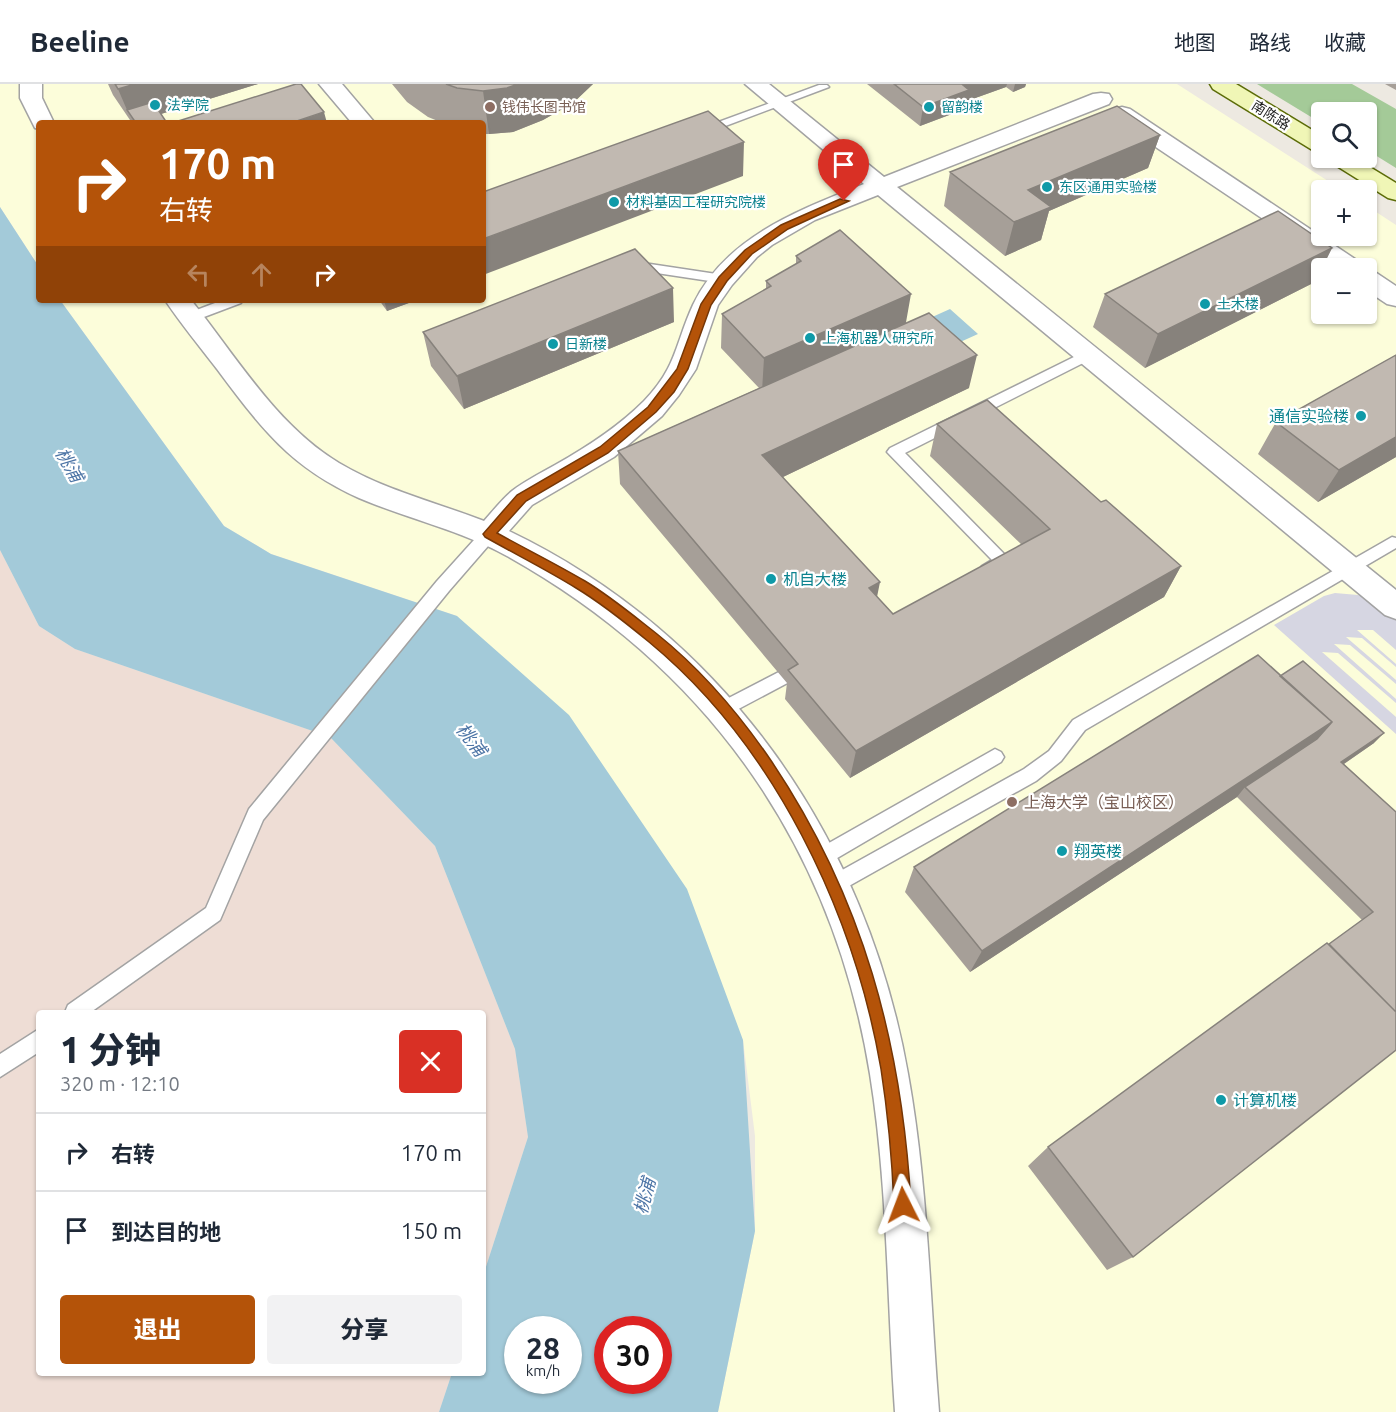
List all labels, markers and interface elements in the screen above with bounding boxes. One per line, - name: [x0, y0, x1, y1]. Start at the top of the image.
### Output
- text: Beeline: [30, 26, 130, 57]
- text: 地图: [1174, 30, 1216, 54]
- text: 路线: [1249, 30, 1291, 54]
- text: 收藏: [1324, 30, 1366, 54]
- place label: 法学院: [167, 97, 209, 113]
- street label: 南陈路: [1249, 97, 1293, 133]
- marker: 法学院: [148, 98, 162, 112]
- place label: 钱伟长图书馆: [502, 99, 586, 115]
- place label: 留韵楼: [941, 99, 983, 115]
- marker: 钱伟长图书馆: [483, 100, 497, 114]
- marker: 留韵楼: [922, 100, 936, 114]
- map controls: [1311, 102, 1377, 324]
- button: search: [1311, 102, 1377, 168]
- pin: [818, 139, 869, 201]
- text: 170 m: [159, 140, 276, 187]
- icon: right: [60, 144, 138, 222]
- icon: arrive: [827, 148, 860, 181]
- place label: 东区通用实验楼: [1059, 179, 1157, 195]
- marker: 东区通用实验楼: [1040, 180, 1054, 194]
- button: +: [1311, 180, 1377, 246]
- place label: 材料基因工程研究院楼: [626, 194, 766, 210]
- text: 右转: [159, 195, 213, 225]
- marker: 材料基因工程研究院楼: [607, 195, 621, 209]
- icon: left: [182, 258, 215, 291]
- icon: ahead: [245, 258, 278, 291]
- icon: right: [308, 258, 341, 291]
- button: −: [1311, 258, 1377, 324]
- place label: 土木楼: [1217, 296, 1259, 312]
- marker: 土木楼: [1198, 297, 1212, 311]
- place label: 上海机器人研究所: [822, 330, 934, 346]
- marker: 上海机器人研究所: [803, 331, 817, 345]
- place label: 日新楼: [565, 336, 607, 352]
- marker: 日新楼: [546, 337, 560, 351]
- place label: 通信实验楼: [1269, 407, 1349, 425]
- marker: 通信实验楼: [1354, 409, 1368, 423]
- water label: 桃浦: [52, 444, 89, 488]
- place label: 机自大楼: [783, 570, 847, 588]
- marker: 机自大楼: [764, 572, 778, 586]
- water label: 桃浦: [453, 719, 493, 762]
- place label: 上海大学（宝山校区）: [1024, 793, 1184, 811]
- marker: 上海大学（宝山校区）: [1005, 795, 1019, 809]
- place label: 翔英楼: [1074, 842, 1122, 860]
- marker: 翔英楼: [1055, 844, 1069, 858]
- text: 1 分钟: [60, 1029, 161, 1070]
- button: close: [399, 1030, 462, 1093]
- text: 320 m · 12:10: [60, 1072, 180, 1095]
- place label: 计算机楼: [1233, 1091, 1297, 1109]
- marker: 计算机楼: [1214, 1093, 1228, 1107]
- icon: right: [60, 1136, 93, 1169]
- text: 170 m: [401, 1140, 462, 1165]
- text: 右转: [111, 1141, 155, 1166]
- water label: 桃浦: [630, 1173, 659, 1216]
- position arrow: [871, 1173, 935, 1237]
- icon: arrive: [60, 1214, 93, 1247]
- text: 150 m: [401, 1218, 462, 1243]
- text: 到达目的地: [111, 1219, 221, 1244]
- button: 退出: [60, 1295, 255, 1364]
- button: 分享: [267, 1295, 462, 1364]
- speed limit sign: 30: [594, 1316, 672, 1394]
- text: 28: [526, 1331, 560, 1365]
- text: km/h: [526, 1362, 560, 1379]

